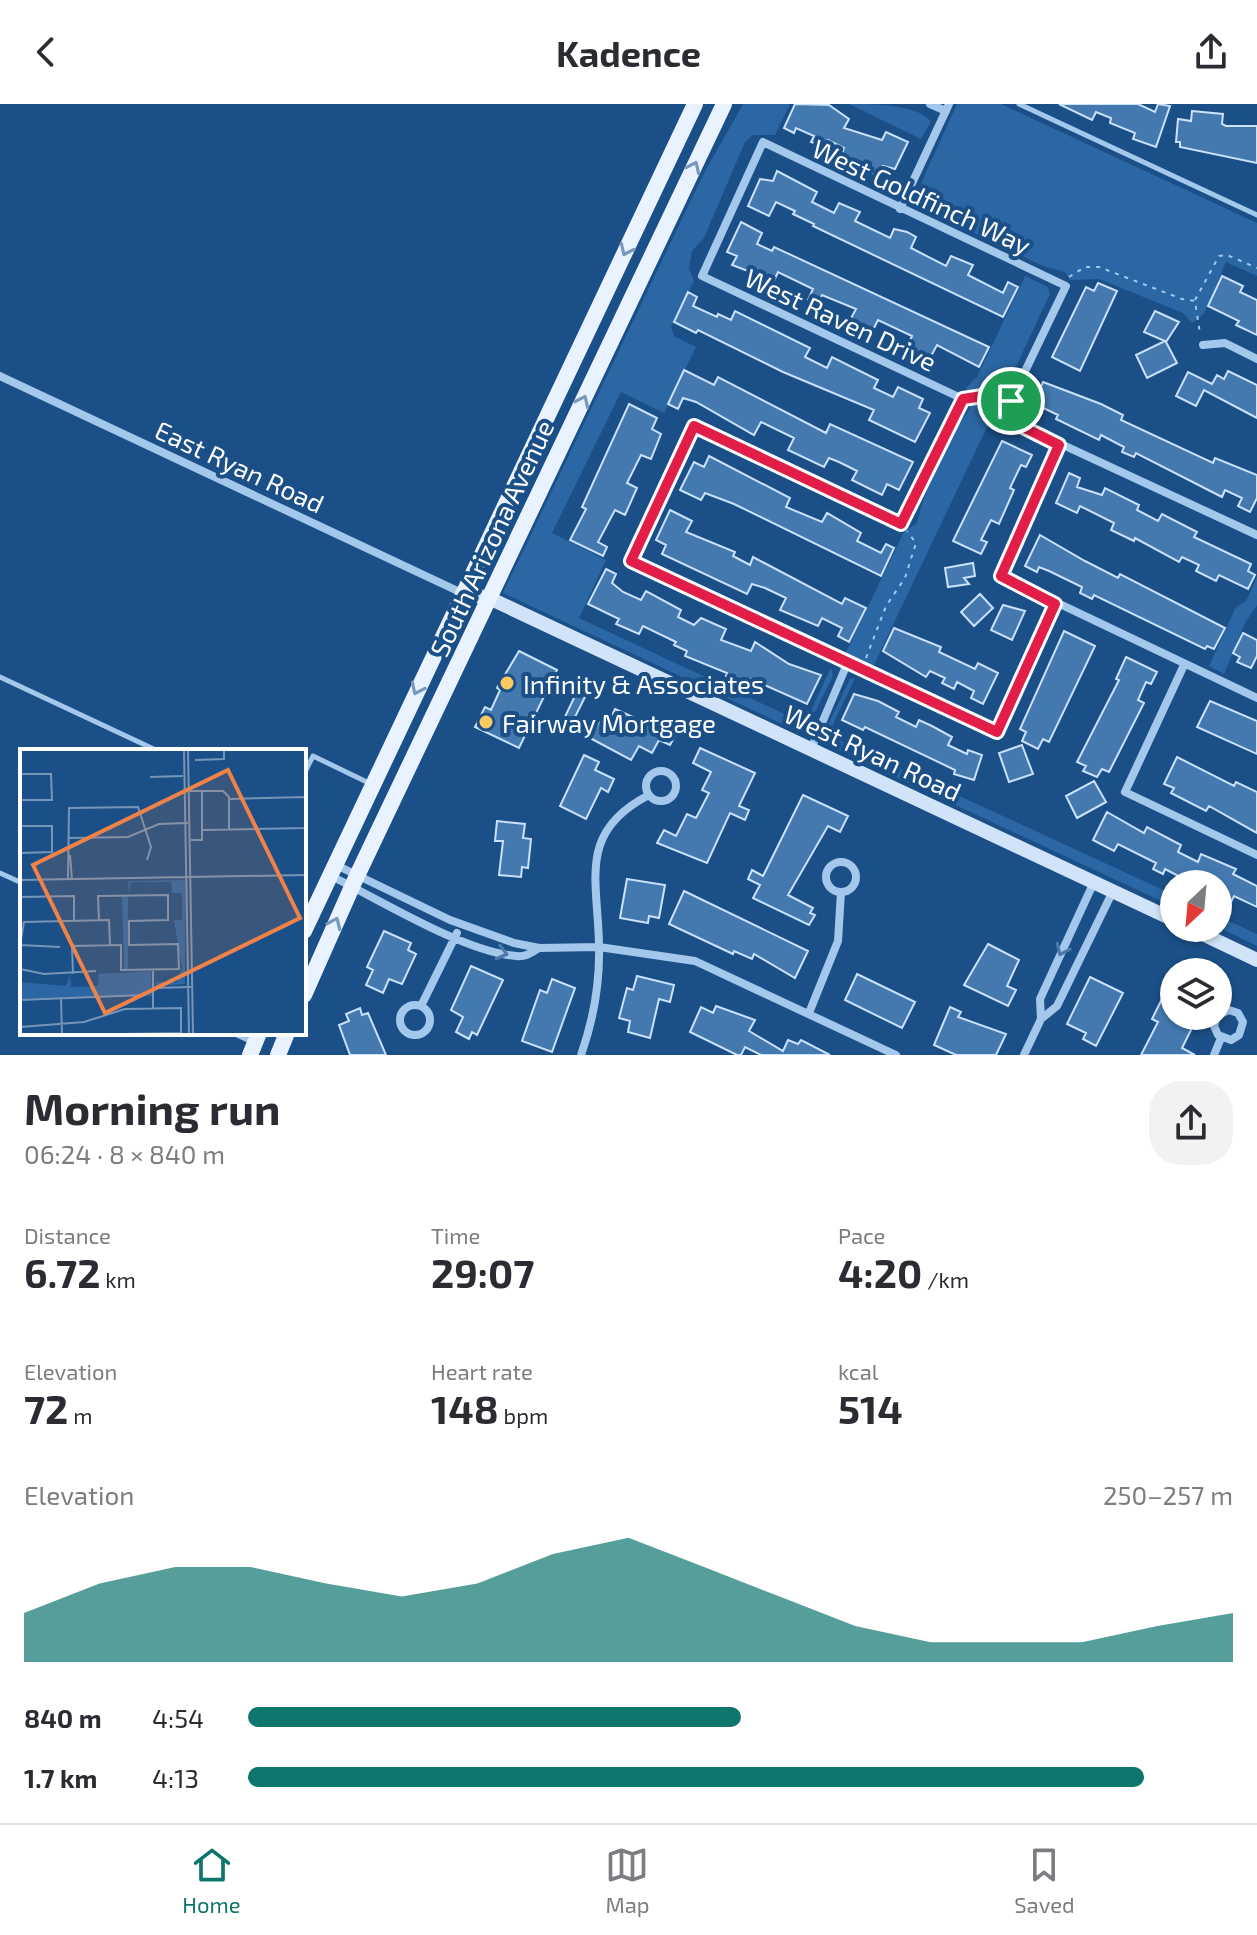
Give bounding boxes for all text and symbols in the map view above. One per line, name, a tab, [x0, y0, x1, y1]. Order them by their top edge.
icon: back	[24, 30, 68, 74]
icon: share	[1189, 30, 1233, 74]
text: Kadence	[556, 31, 701, 74]
street label: West Goldfinch Way	[808, 132, 1036, 260]
one-way arrow	[684, 160, 700, 175]
one-way arrow	[620, 242, 636, 257]
street label: West Raven Drive	[740, 261, 942, 377]
pin	[977, 367, 1045, 435]
icon: arrive	[989, 379, 1033, 423]
one-way arrow	[573, 395, 589, 410]
street label: East Ryan Road	[151, 413, 329, 519]
street label: South Arizona Avenue	[423, 415, 559, 661]
place label: Infinity & Associates	[523, 668, 764, 699]
marker: Infinity & Associates	[498, 674, 516, 692]
one-way arrow	[411, 681, 427, 695]
street label: West Ryan Road	[780, 697, 966, 807]
place label: Fairway Mortgage	[502, 707, 716, 738]
marker: Fairway Mortgage	[477, 713, 495, 731]
inset map	[20, 749, 306, 1035]
north arrow	[1160, 870, 1232, 942]
map controls	[1160, 870, 1232, 1030]
one-way arrow	[326, 917, 342, 932]
one-way arrow	[1056, 941, 1072, 956]
one-way arrow	[494, 943, 508, 960]
button: layers	[1160, 958, 1232, 1030]
text: Morning run	[24, 1081, 280, 1134]
button: share	[1149, 1081, 1233, 1165]
text: 06:24 · 8 × 840 m	[24, 1138, 225, 1169]
text: Distance	[24, 1222, 111, 1248]
text: Time	[431, 1222, 480, 1248]
text: Pace	[838, 1222, 885, 1248]
text: 6.72	[24, 1248, 100, 1296]
text: 29:07	[431, 1248, 534, 1296]
text: 4:20	[838, 1248, 922, 1296]
text: km	[100, 1266, 136, 1292]
text: /km	[922, 1266, 969, 1292]
text: Elevation	[24, 1358, 117, 1384]
text: Heart rate	[431, 1358, 533, 1384]
text: kcal	[838, 1358, 878, 1384]
text: 72	[24, 1384, 68, 1432]
text: 148	[431, 1384, 499, 1432]
text: 514	[838, 1384, 903, 1432]
text: m	[68, 1402, 93, 1428]
text: bpm	[499, 1402, 548, 1428]
text: Elevation	[24, 1479, 134, 1510]
text: 250–257 m	[1103, 1479, 1233, 1510]
text: 840 m	[24, 1702, 102, 1733]
text: 4:54	[152, 1702, 204, 1733]
text: 1.7 km	[24, 1762, 98, 1793]
text: 4:13	[152, 1762, 199, 1793]
tab: Home	[182, 1843, 241, 1917]
tab: Map	[605, 1843, 650, 1917]
tab: Saved	[1014, 1843, 1075, 1917]

